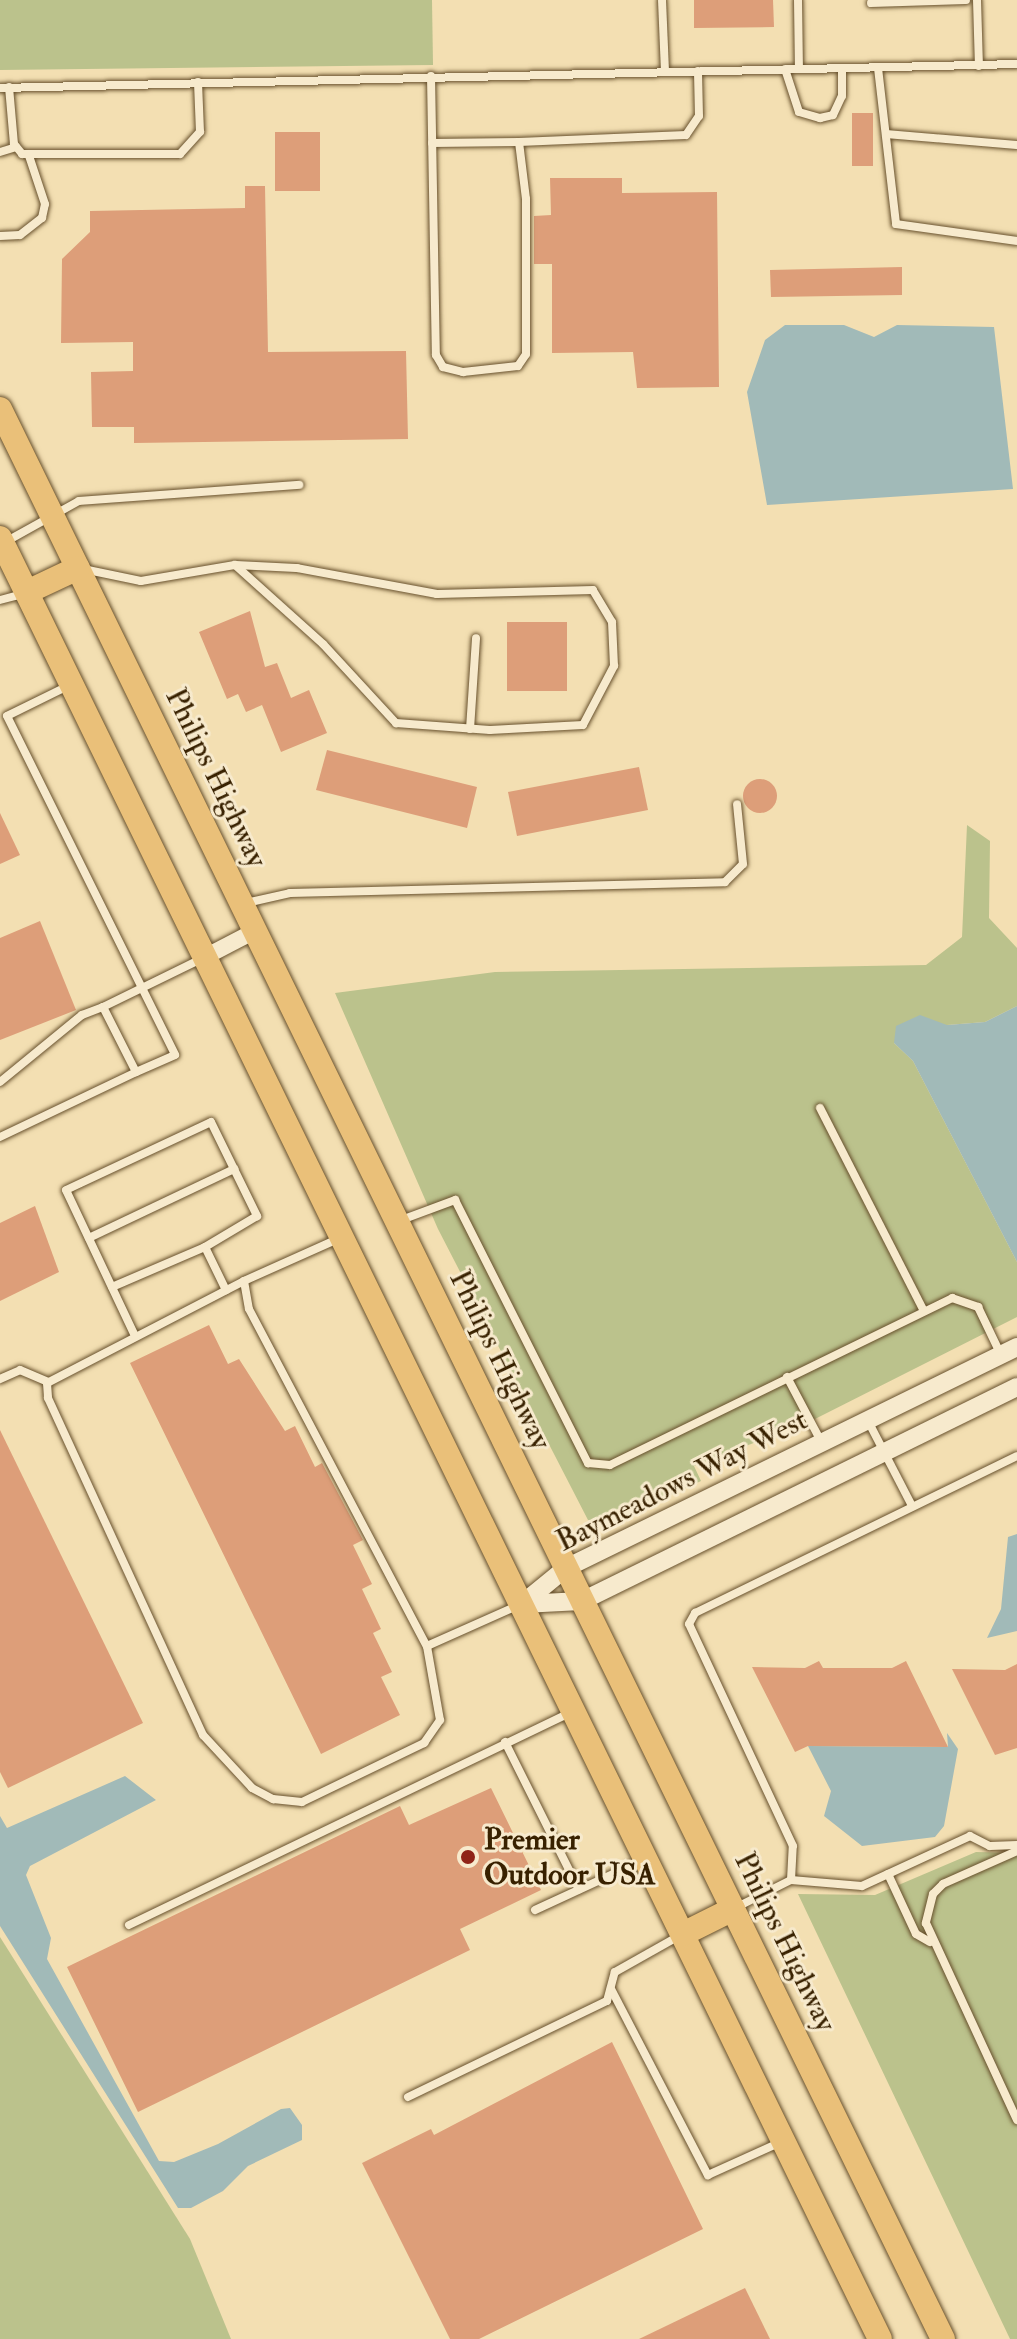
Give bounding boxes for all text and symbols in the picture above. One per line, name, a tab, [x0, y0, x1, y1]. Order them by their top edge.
street label: Philips Highway	[157, 683, 275, 873]
street label: Philips Highway	[441, 1265, 559, 1455]
street label: Baymeadows Way West	[550, 1402, 814, 1560]
place label: Premier Outdoor USA	[484, 1822, 656, 1892]
street label: Philips Highway	[726, 1847, 844, 2037]
marker: Premier Outdoor USA	[459, 1848, 477, 1866]

